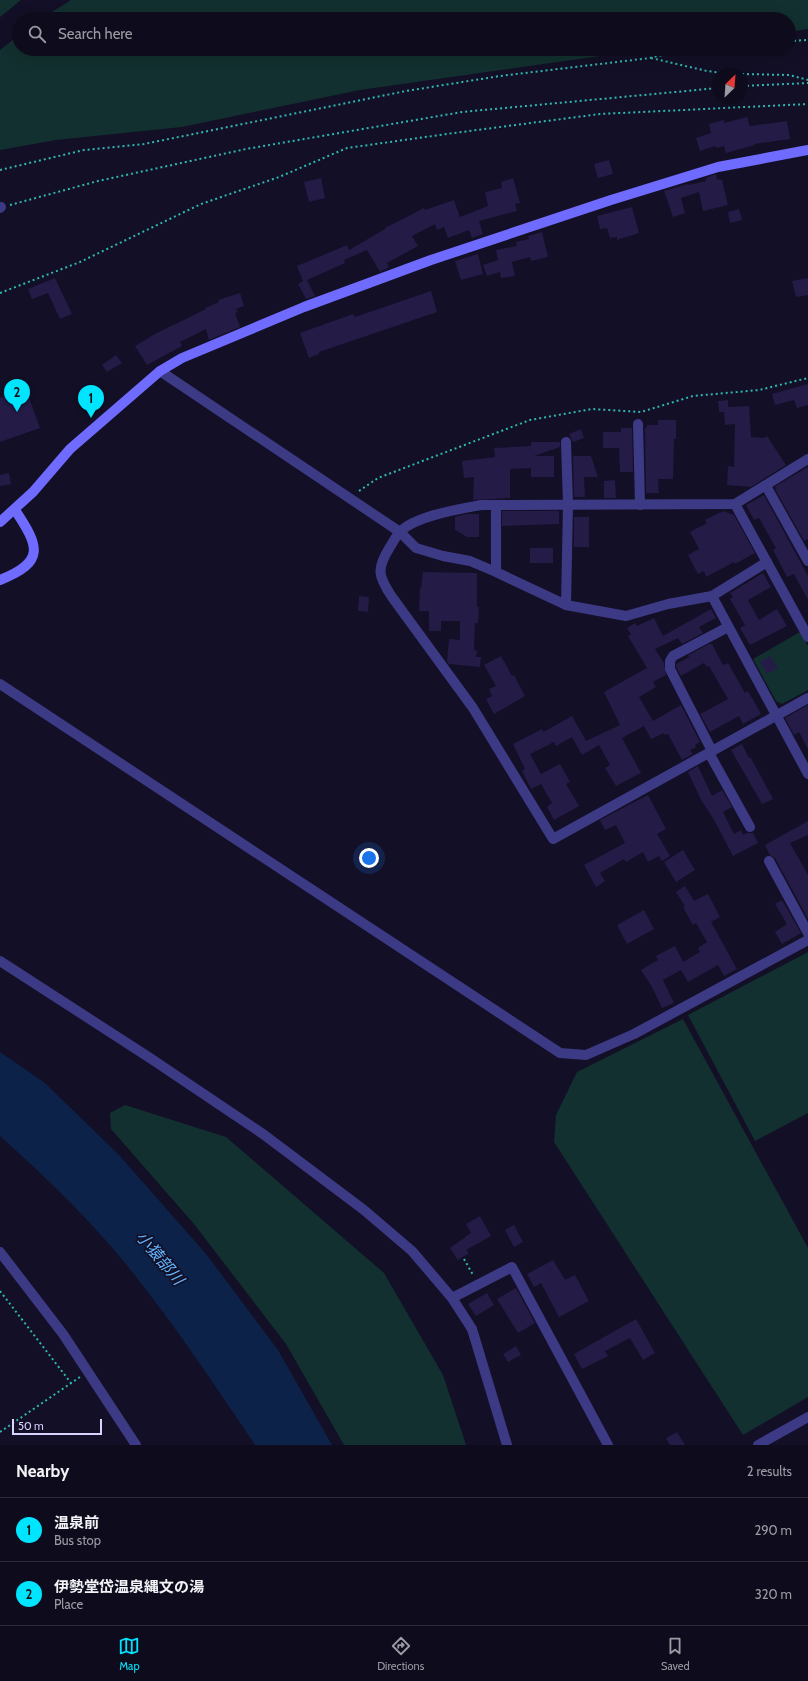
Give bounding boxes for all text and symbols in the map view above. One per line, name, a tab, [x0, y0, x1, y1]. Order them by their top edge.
search box	[12, 12, 796, 56]
icon: search	[26, 23, 48, 45]
text: Search here	[58, 25, 133, 43]
north arrow	[712, 68, 748, 104]
pin: 2	[4, 379, 30, 412]
pin: 1	[78, 385, 104, 418]
your location	[359, 848, 379, 868]
water label: 小猿部川	[132, 1227, 189, 1290]
scale bar	[12, 1417, 102, 1436]
text: 50 m	[18, 1419, 44, 1433]
text: Nearby	[16, 1461, 69, 1481]
text: 2 results	[747, 1463, 792, 1479]
text: 温泉前	[54, 1514, 99, 1532]
text: 1	[27, 1522, 31, 1538]
text: 290 m	[754, 1522, 792, 1538]
text: Bus stop	[54, 1532, 101, 1548]
text: 伊勢堂岱温泉縄文の湯	[54, 1578, 204, 1596]
text: 2	[26, 1586, 32, 1602]
text: 320 m	[755, 1586, 792, 1602]
text: Place	[54, 1596, 83, 1612]
tab: Map	[118, 1635, 140, 1673]
tab: Directions	[377, 1635, 424, 1673]
tab: Saved	[661, 1635, 690, 1673]

